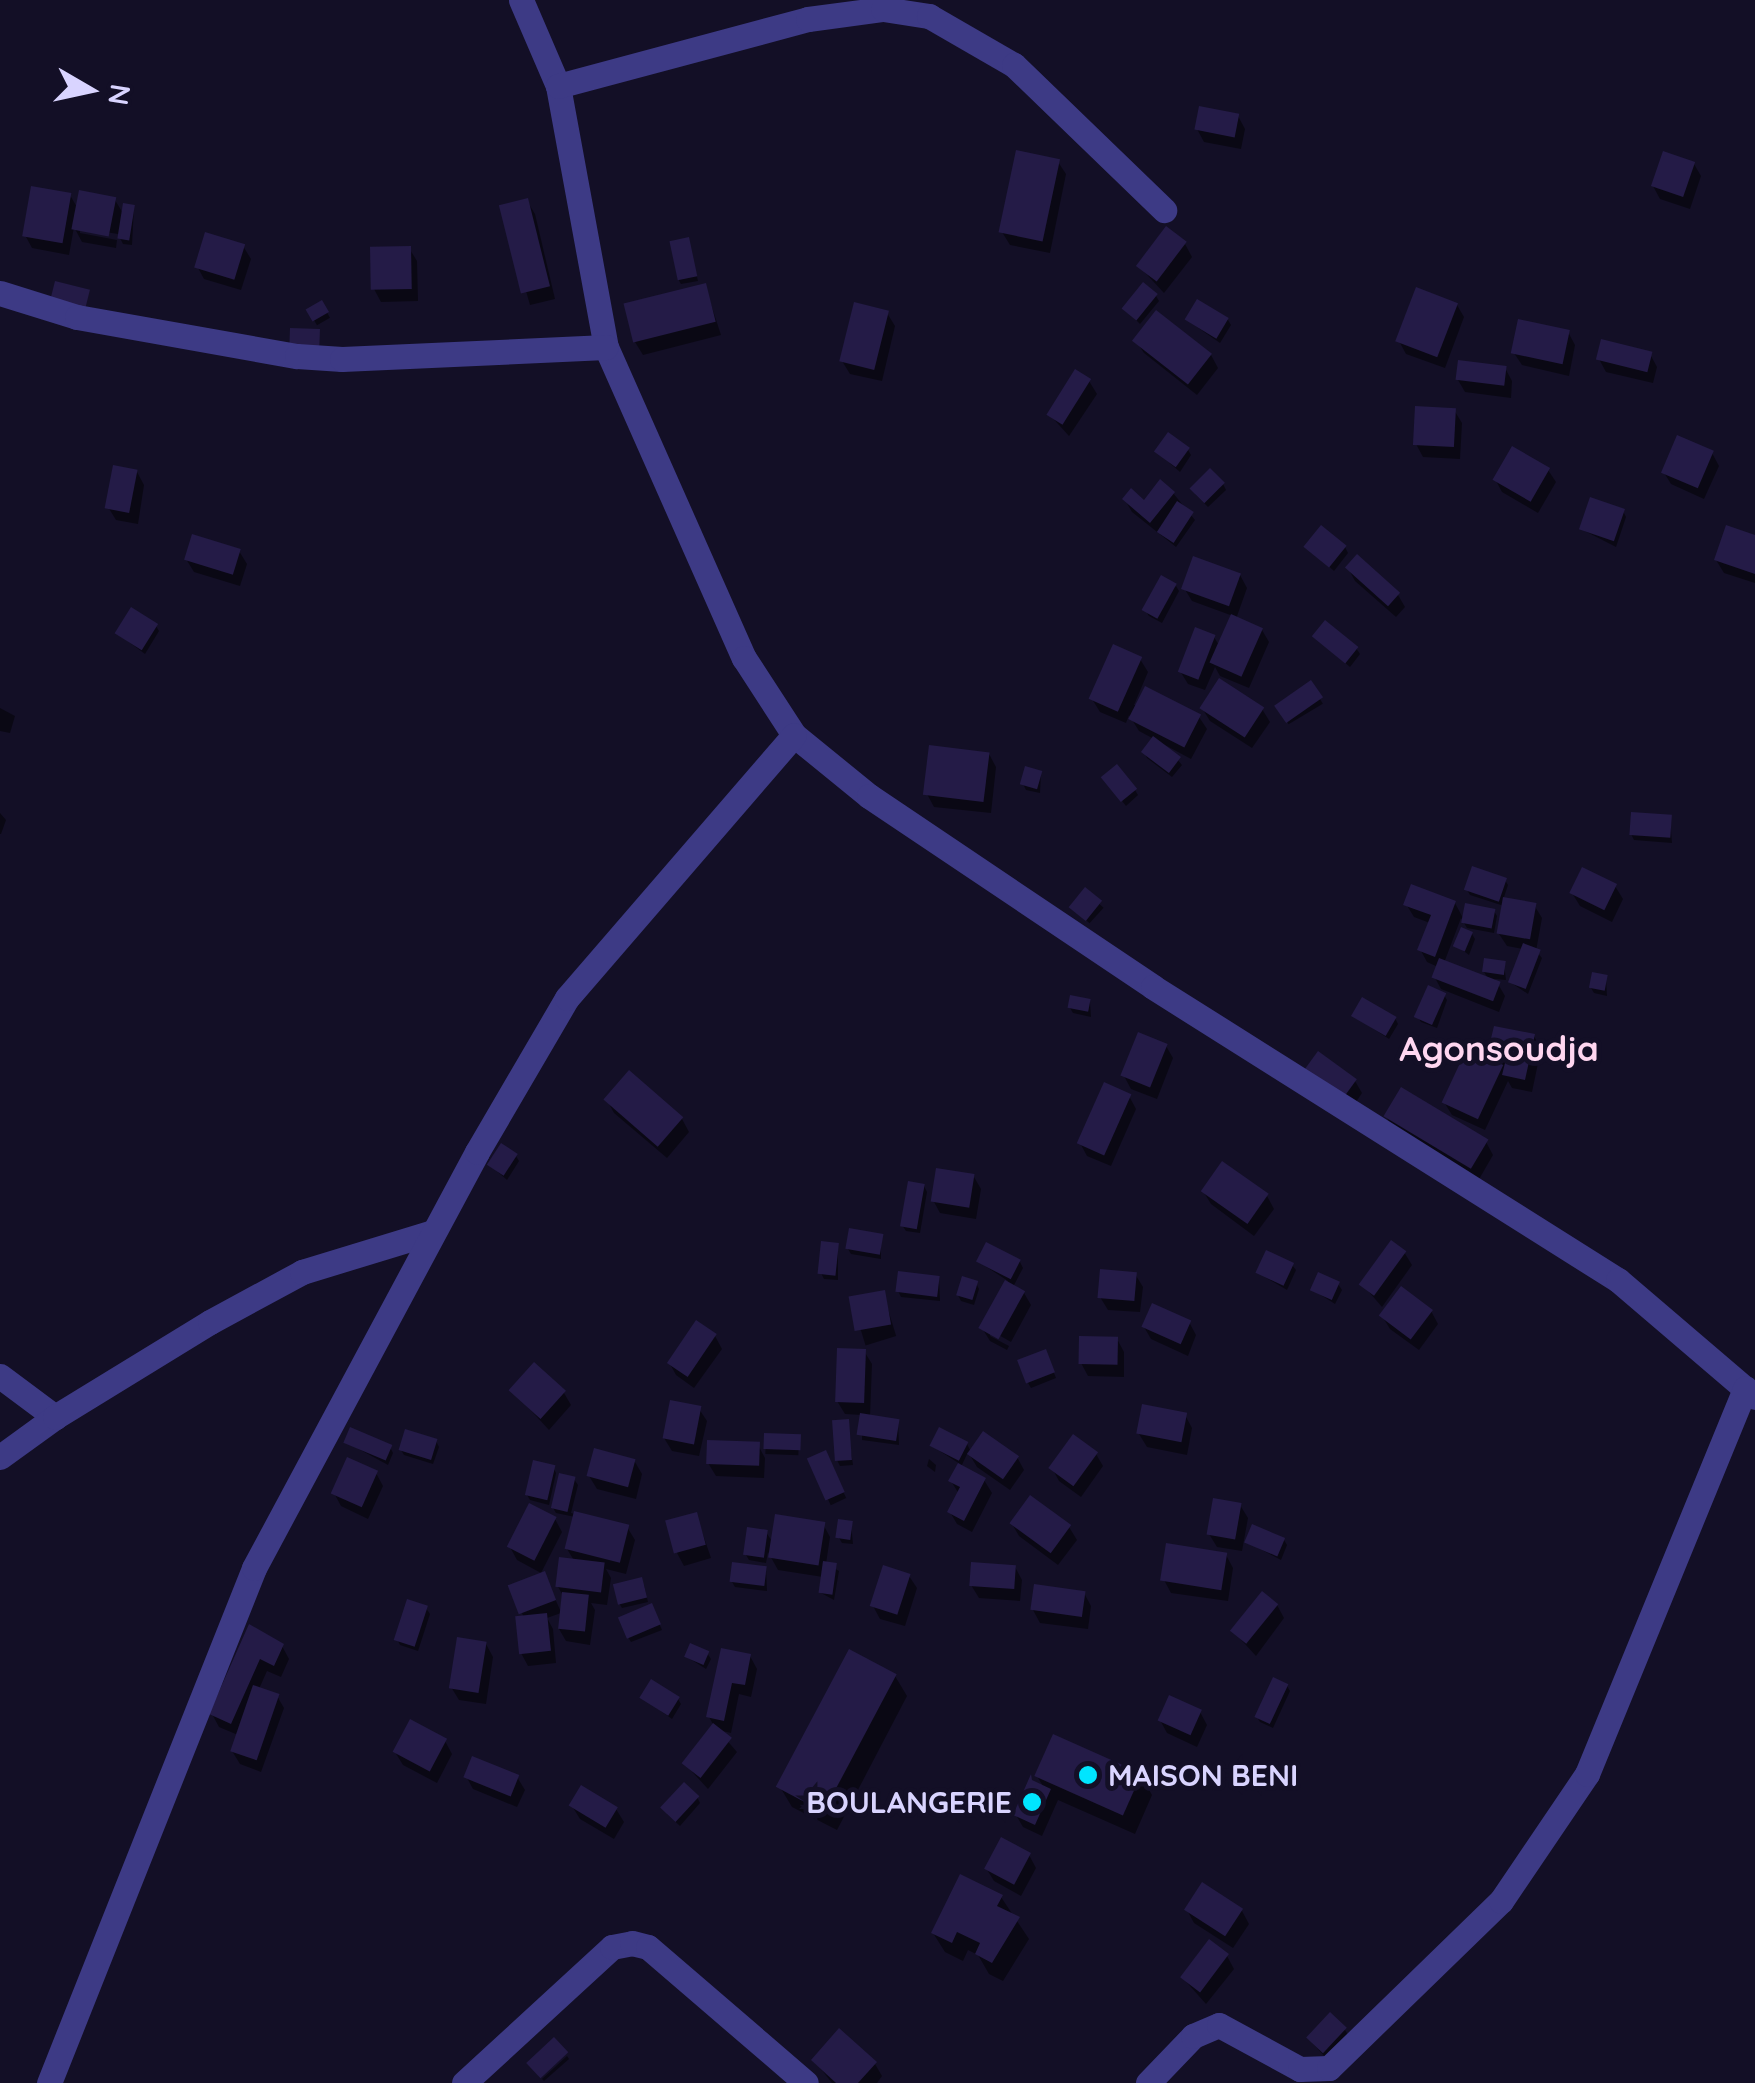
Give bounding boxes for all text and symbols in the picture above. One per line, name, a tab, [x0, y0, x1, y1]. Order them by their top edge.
north arrow	[40, 40, 140, 140]
text: N	[101, 82, 139, 108]
district label: Agonsoudja	[1399, 1027, 1599, 1069]
place label: MAISON BENI	[1108, 1757, 1298, 1793]
marker: MAISON BENI	[1077, 1764, 1099, 1786]
place label: BOULANGERIE	[806, 1784, 1012, 1820]
marker: BOULANGERIE	[1021, 1791, 1043, 1813]

